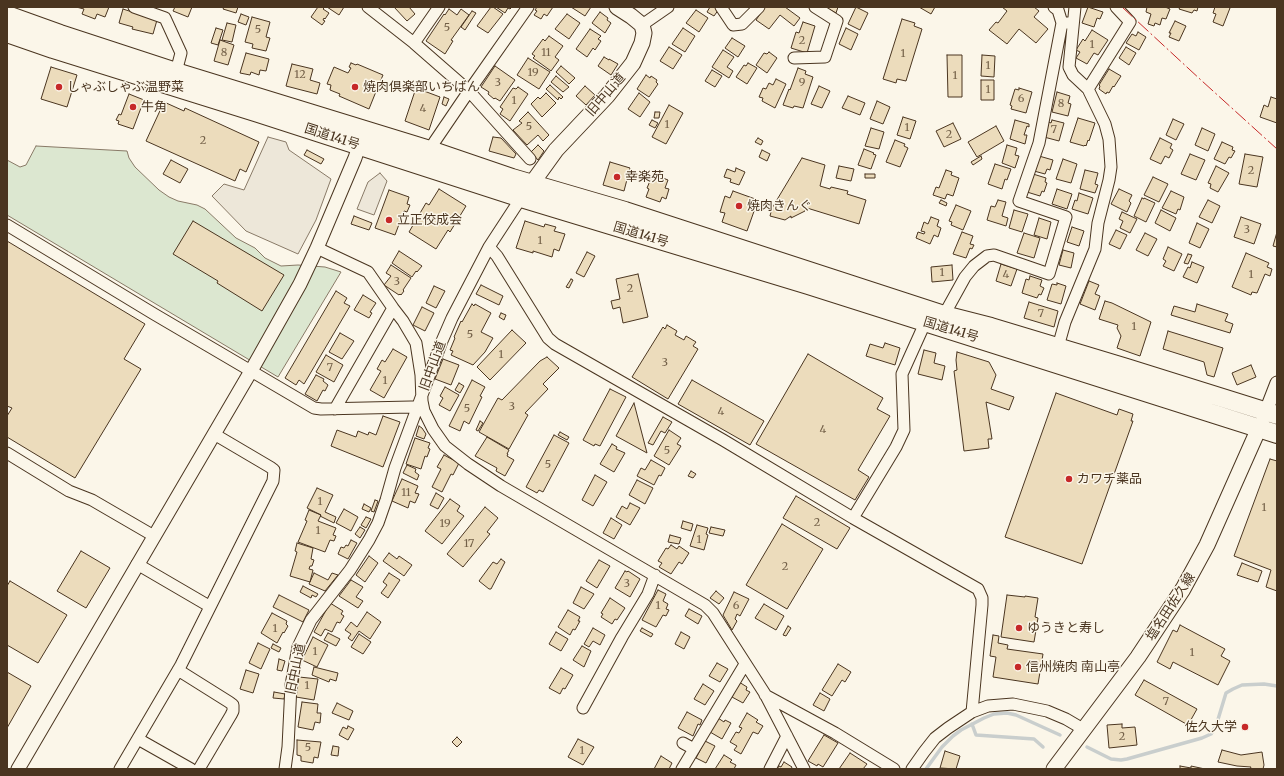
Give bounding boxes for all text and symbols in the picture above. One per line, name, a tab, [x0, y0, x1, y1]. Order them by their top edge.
house number: 5	[444, 21, 450, 35]
house number: 5	[255, 23, 261, 37]
house number: 2	[799, 34, 805, 48]
house number: 1	[1090, 38, 1094, 52]
house number: 8	[221, 46, 227, 60]
house number: 11	[541, 46, 551, 60]
house number: 1	[901, 47, 905, 61]
house number: 1	[986, 59, 990, 73]
house number: 19	[527, 66, 539, 80]
house number: 12	[294, 68, 306, 82]
house number: 1	[953, 69, 957, 83]
street label: 旧中山道	[583, 70, 629, 120]
house number: 3	[495, 76, 501, 90]
house number: 9	[799, 76, 805, 90]
place label: しゃぶしゃぶ温野菜	[67, 79, 184, 95]
place label: 焼肉倶楽部いちばん	[363, 79, 480, 95]
marker: しゃぶしゃぶ温野菜	[54, 82, 64, 92]
marker: 焼肉倶楽部いちばん	[350, 82, 360, 92]
house number: 1	[986, 83, 990, 97]
house number: 6	[1018, 92, 1024, 106]
house number: 1	[512, 94, 516, 108]
house number: 8	[1058, 97, 1064, 111]
place label: 牛角	[141, 99, 167, 115]
marker: 牛角	[128, 102, 138, 112]
house number: 4	[420, 102, 426, 116]
house number: 1	[665, 118, 669, 132]
house number: 5	[526, 120, 532, 134]
street label: 国道141号	[302, 121, 362, 153]
house number: 1	[905, 121, 909, 135]
house number: 7	[1051, 123, 1057, 137]
house number: 2	[946, 128, 952, 142]
house number: 2	[200, 134, 206, 148]
house number: 2	[1248, 164, 1254, 178]
place label: 幸楽苑	[625, 169, 664, 185]
marker: 幸楽苑	[612, 172, 622, 182]
place label: 焼肉きんぐ	[747, 198, 812, 214]
marker: 焼肉きんぐ	[734, 201, 744, 211]
place label: 立正佼成会	[397, 212, 462, 228]
marker: 立正佼成会	[384, 215, 394, 225]
street label: 国道141号	[611, 219, 671, 251]
house number: 3	[1244, 223, 1250, 237]
house number: 1	[538, 234, 542, 248]
house number: 1	[940, 266, 944, 280]
house number: 4	[1003, 268, 1009, 282]
house number: 1	[1249, 268, 1253, 282]
house number: 3	[394, 275, 400, 289]
house number: 2	[627, 282, 633, 296]
house number: 7	[1038, 307, 1044, 321]
street label: 国道141号	[921, 314, 981, 346]
house number: 1	[1132, 320, 1136, 334]
house number: 5	[467, 328, 473, 342]
street label: 旧中山道	[417, 339, 449, 393]
house number: 1	[499, 348, 503, 362]
house number: 3	[662, 356, 668, 370]
house number: 7	[327, 361, 333, 375]
house number: 1	[383, 374, 387, 388]
house number: 3	[509, 400, 515, 414]
house number: 5	[464, 402, 470, 416]
house number: 4	[718, 405, 724, 419]
house number: 4	[820, 423, 826, 437]
house number: 5	[664, 444, 670, 458]
house number: 5	[545, 458, 551, 472]
place label: カワチ薬品	[1077, 471, 1142, 487]
marker: カワチ薬品	[1064, 474, 1074, 484]
house number: 11	[401, 486, 411, 500]
house number: 1	[318, 495, 322, 509]
house number: 1	[1262, 501, 1266, 515]
house number: 2	[814, 516, 820, 530]
house number: 19	[439, 517, 451, 531]
house number: 1	[316, 524, 320, 538]
house number: 1	[697, 533, 701, 547]
house number: 17	[464, 537, 474, 551]
house number: 2	[782, 560, 788, 574]
street label: 塩名田佐久線	[1143, 570, 1199, 644]
house number: 3	[624, 577, 630, 591]
house number: 1	[656, 599, 660, 613]
house number: 6	[733, 599, 739, 613]
place label: ゆうきと寿し	[1027, 620, 1105, 636]
house number: 1	[273, 622, 277, 636]
marker: ゆうきと寿し	[1014, 623, 1024, 633]
street label: 旧中山道	[283, 642, 309, 696]
house number: 1	[313, 645, 317, 659]
house number: 1	[1190, 646, 1194, 660]
place label: 信州焼肉 南山亭	[1026, 659, 1120, 675]
marker: 信州焼肉 南山亭	[1013, 662, 1023, 672]
house number: 1	[305, 679, 309, 693]
house number: 7	[1163, 695, 1169, 709]
place label: 佐久大学	[1185, 719, 1237, 735]
marker: 佐久大学	[1240, 722, 1250, 732]
house number: 2	[1119, 730, 1125, 744]
house number: 5	[305, 741, 311, 755]
house number: 1	[580, 744, 584, 758]

